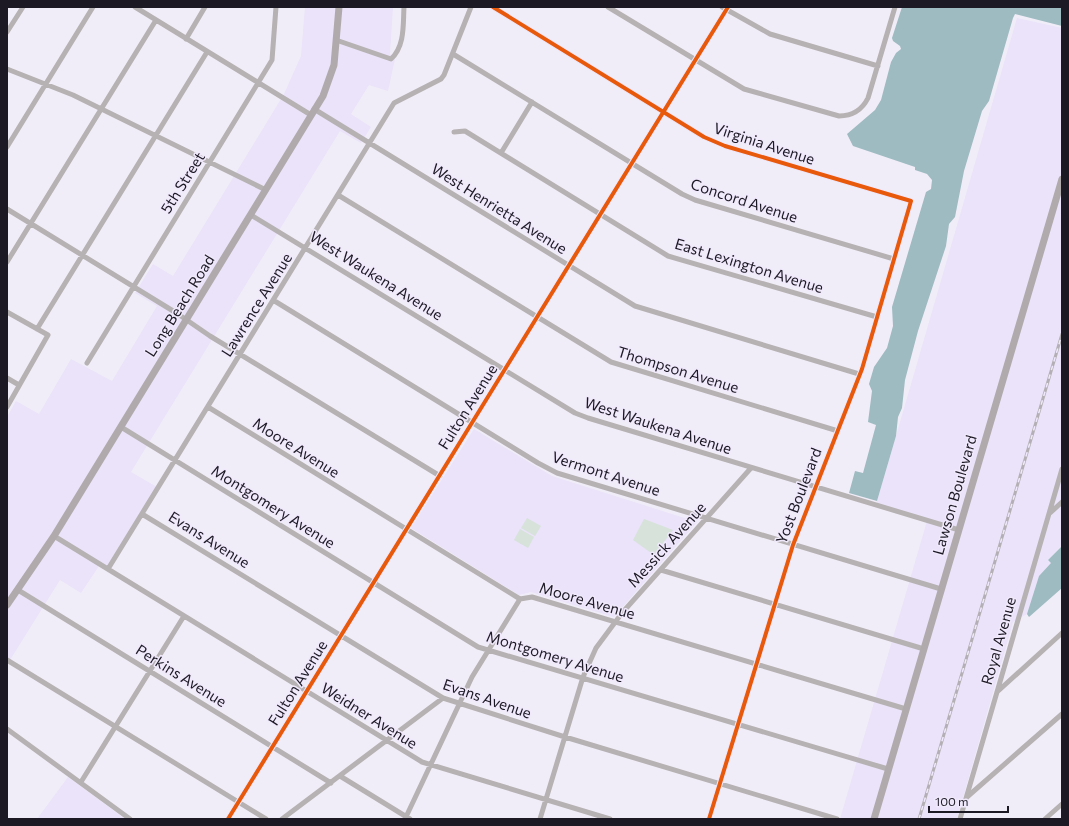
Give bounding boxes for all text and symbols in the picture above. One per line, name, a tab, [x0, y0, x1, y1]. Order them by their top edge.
street label: Virginia Avenue	[711, 118, 817, 168]
street label: 5th Street	[156, 149, 208, 216]
street label: West Henrietta Avenue	[428, 159, 571, 257]
street label: Concord Avenue	[689, 174, 800, 226]
street label: West Waukena Avenue	[307, 227, 447, 324]
street label: East Lexington Avenue	[673, 234, 826, 296]
street label: Lawrence Avenue	[217, 249, 295, 360]
street label: Long Beach Road	[141, 251, 218, 360]
street label: Thompson Avenue	[615, 342, 741, 396]
street label: Fulton Avenue	[434, 360, 501, 452]
street label: West Waukena Avenue	[582, 393, 734, 457]
street label: Moore Avenue	[250, 413, 343, 481]
street label: Lawson Boulevard	[928, 433, 980, 557]
street label: Yost Boulevard	[772, 445, 825, 546]
street label: Vermont Avenue	[550, 447, 663, 499]
street label: Montgomery Avenue	[208, 461, 339, 552]
street label: Messick Avenue	[623, 498, 709, 591]
street label: Evans Avenue	[166, 507, 254, 571]
street label: Moore Avenue	[537, 578, 637, 622]
street label: Royal Avenue	[977, 595, 1019, 687]
street label: Montgomery Avenue	[484, 627, 626, 686]
street label: Fulton Avenue	[264, 636, 331, 728]
street label: Perkins Avenue	[133, 640, 230, 710]
street label: Evans Avenue	[441, 675, 534, 722]
street label: Weidner Avenue	[318, 678, 421, 752]
scale bar	[929, 788, 1008, 814]
text: 100 m	[935, 794, 969, 808]

